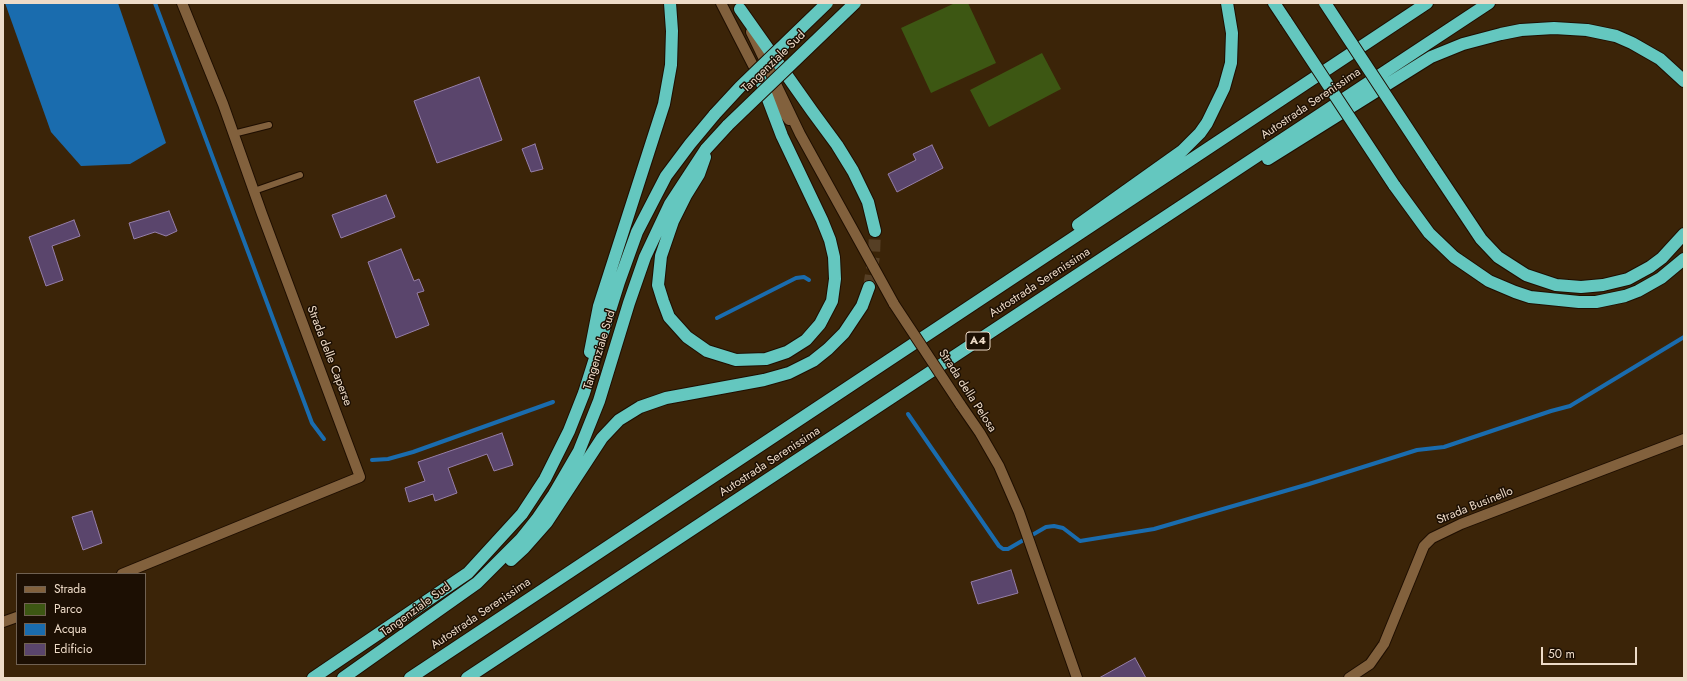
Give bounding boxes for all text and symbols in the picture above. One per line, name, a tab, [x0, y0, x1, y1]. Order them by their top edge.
street label: Tangenziale Sud	[739, 28, 809, 96]
street label: Autostrada Serenissima	[1258, 65, 1364, 143]
street label: Autostrada Serenissima	[987, 245, 1093, 321]
street label: Strada delle Caperse	[303, 304, 355, 408]
street label: Tangenziale Sud	[581, 308, 619, 392]
road number: A4	[966, 332, 990, 350]
street label: Strada della Pelosa	[935, 347, 999, 435]
street label: Autostrada Serenissima	[717, 424, 823, 500]
street label: Strada Businello	[1435, 484, 1515, 528]
legend	[16, 573, 146, 665]
street label: Autostrada Serenissima	[428, 575, 534, 653]
text: Strada	[54, 580, 86, 598]
street label: Tangenziale Sud	[378, 580, 454, 640]
text: Parco	[54, 600, 82, 618]
text: Acqua	[54, 620, 87, 638]
scale bar	[1543, 639, 1639, 665]
text: Edificio	[54, 640, 93, 658]
text: 50 m	[1548, 645, 1575, 663]

